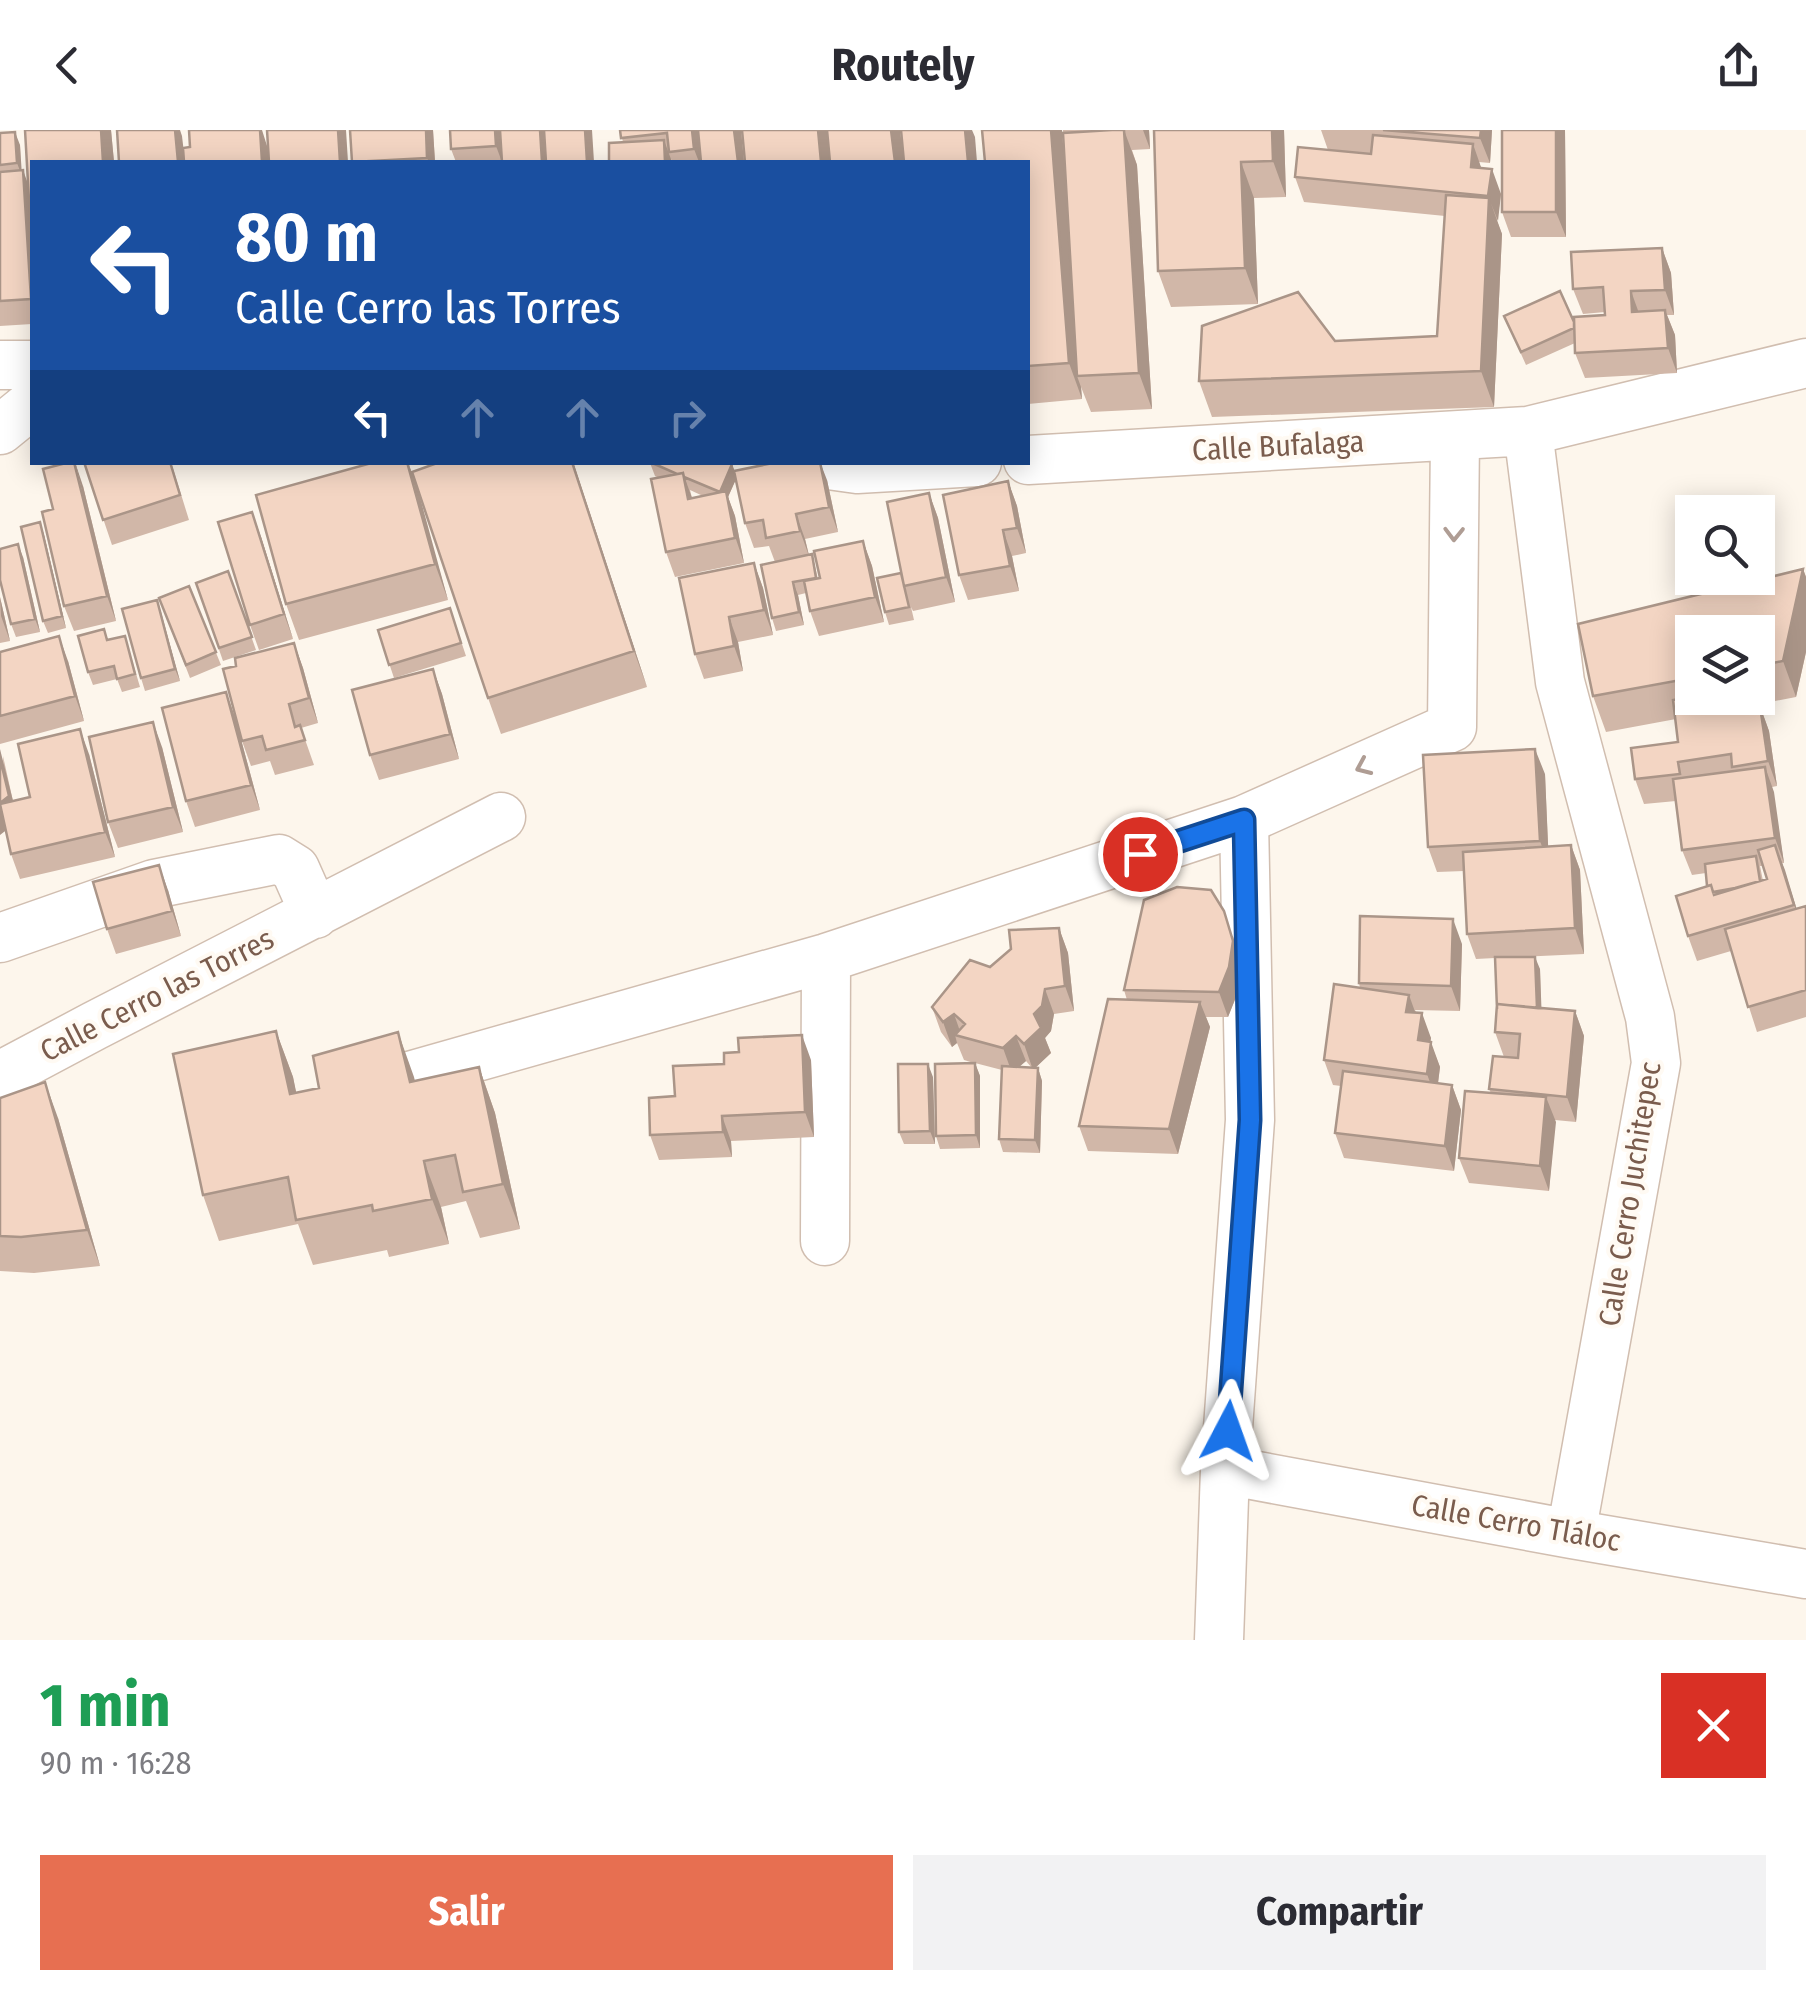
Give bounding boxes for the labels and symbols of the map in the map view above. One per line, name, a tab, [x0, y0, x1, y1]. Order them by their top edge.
street label: Calle Bufalaga	[1191, 424, 1365, 468]
one-way arrow	[1443, 528, 1465, 543]
one-way arrow	[1355, 755, 1373, 775]
pin	[1098, 812, 1183, 897]
street label: Calle Cerro las Torres	[34, 921, 280, 1069]
street label: Calle Cerro Juchitepec	[1591, 1059, 1669, 1329]
position arrow	[1176, 1379, 1280, 1483]
street label: Calle Cerro Tláloc	[1409, 1487, 1623, 1559]

